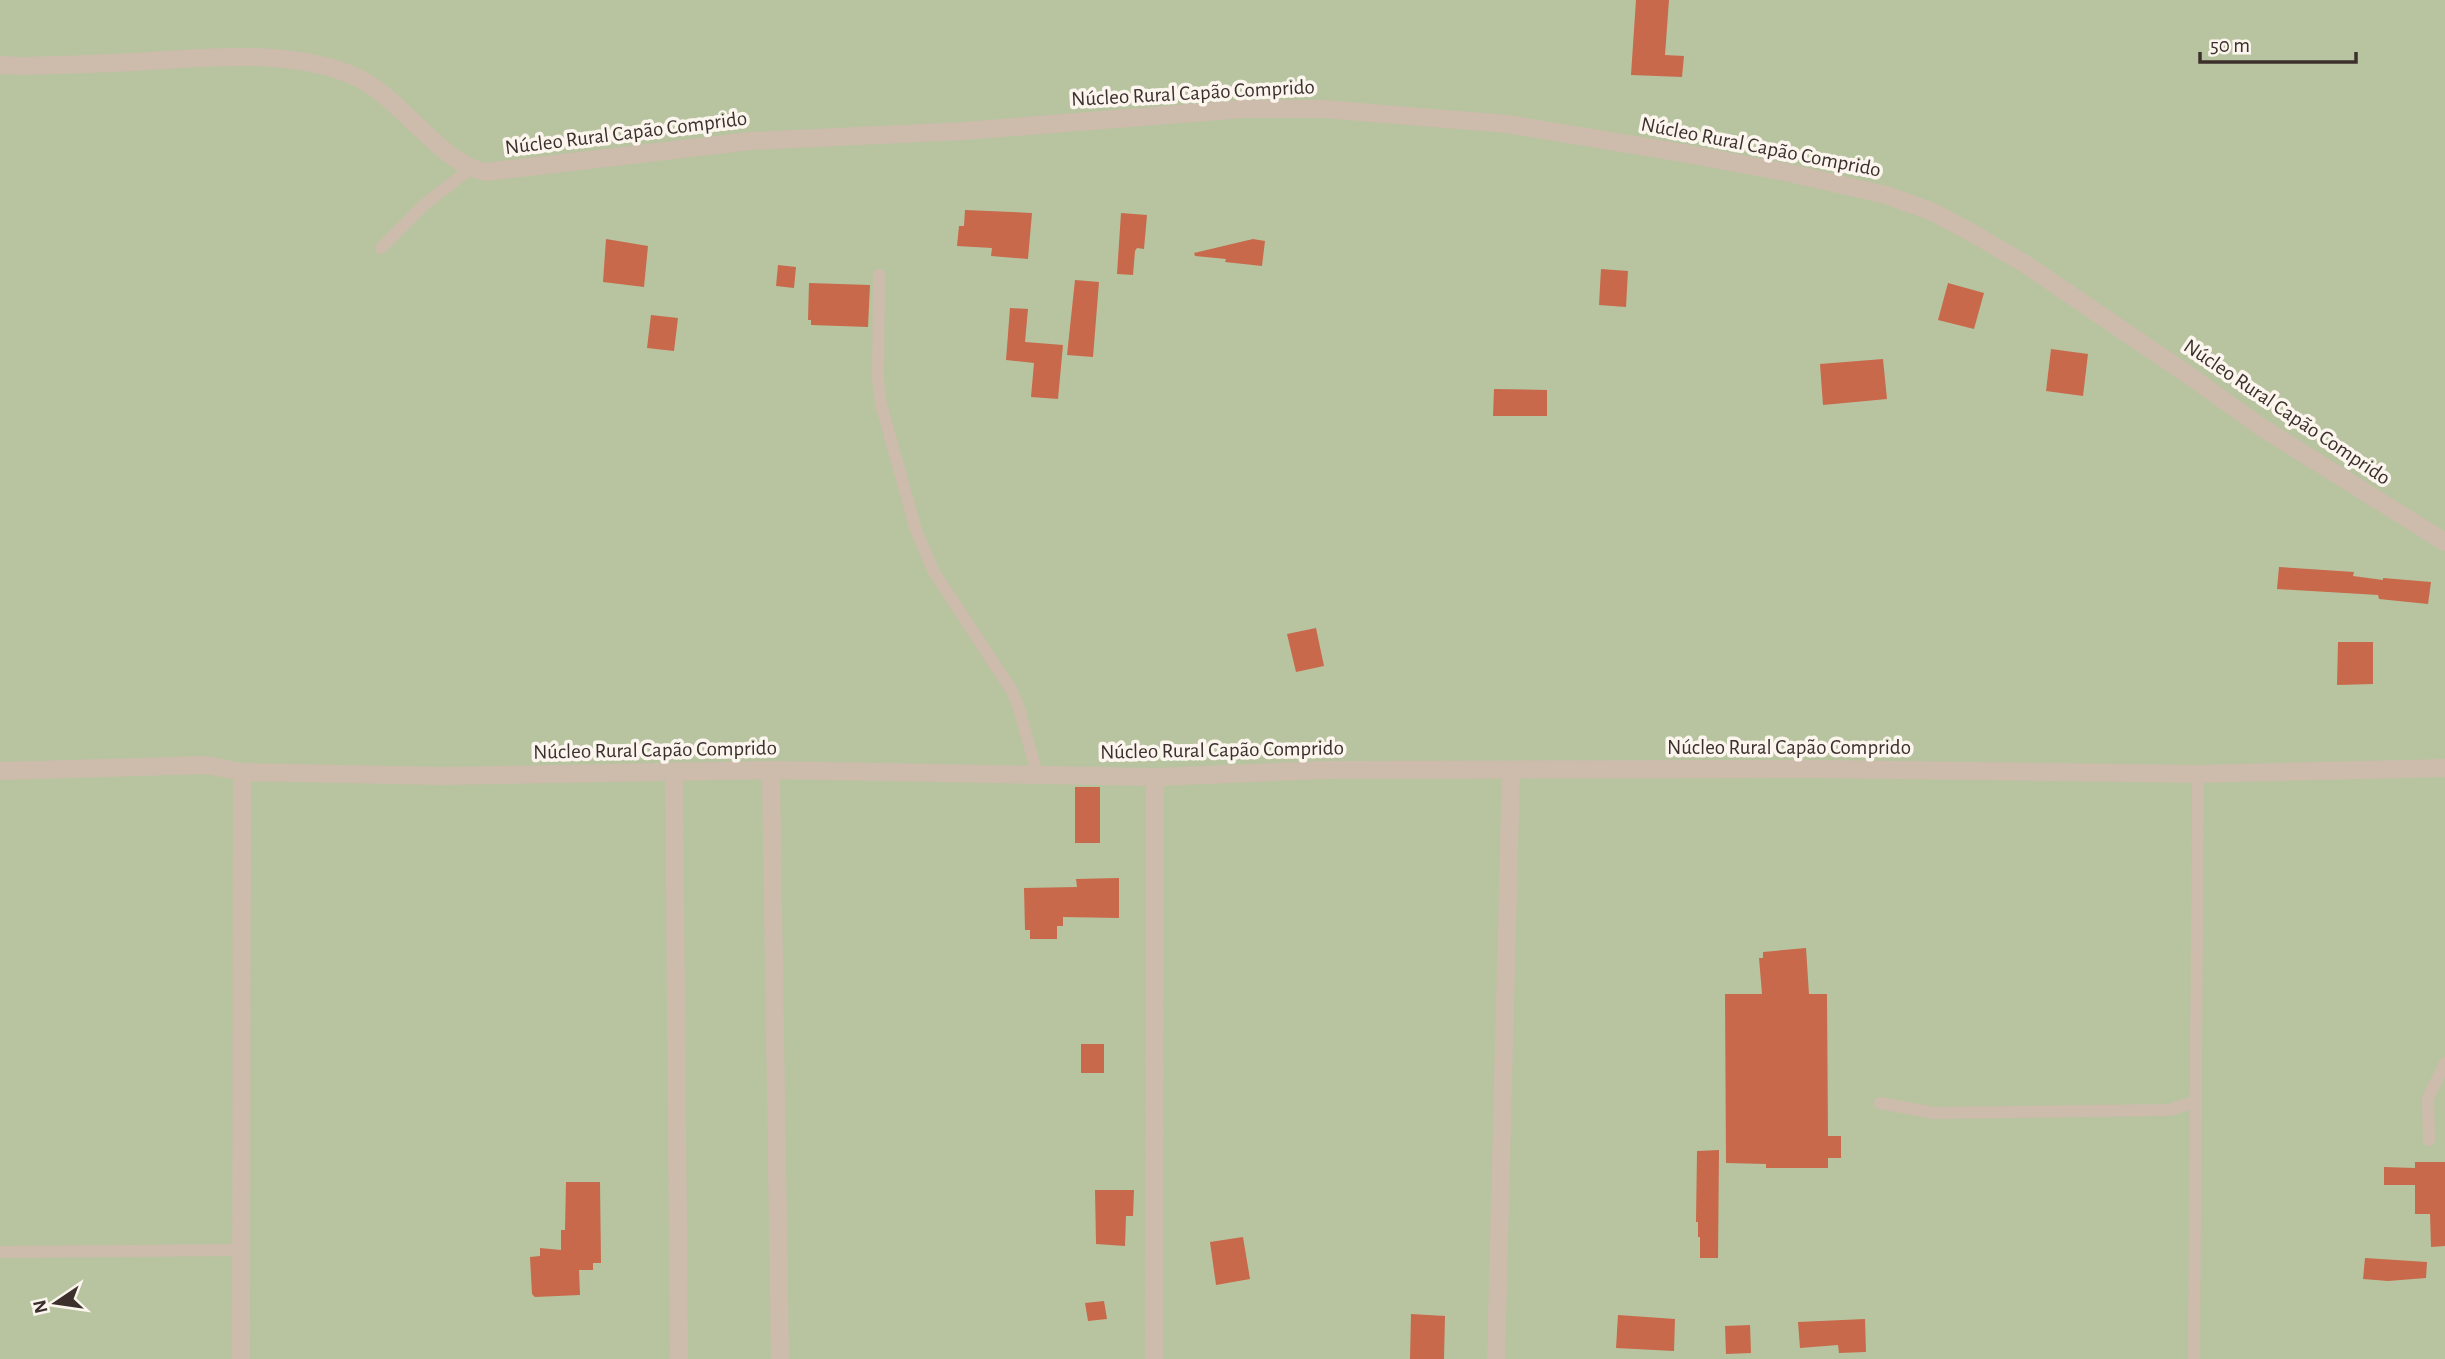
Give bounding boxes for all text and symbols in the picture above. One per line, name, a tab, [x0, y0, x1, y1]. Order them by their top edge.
scale bar	[2200, 21, 2356, 65]
text: 50 m	[2210, 35, 2250, 56]
street label: Núcleo Rural Capão Comprido	[1071, 76, 1315, 110]
street label: Núcleo Rural Capão Comprido	[504, 108, 748, 158]
street label: Núcleo Rural Capão Comprido	[1639, 113, 1883, 181]
street label: Núcleo Rural Capão Comprido	[2180, 335, 2394, 489]
street label: Núcleo Rural Capão Comprido	[533, 737, 777, 763]
street label: Núcleo Rural Capão Comprido	[1100, 737, 1344, 763]
street label: Núcleo Rural Capão Comprido	[1667, 737, 1911, 758]
north arrow	[21, 1268, 91, 1338]
text: N	[30, 1298, 52, 1315]

